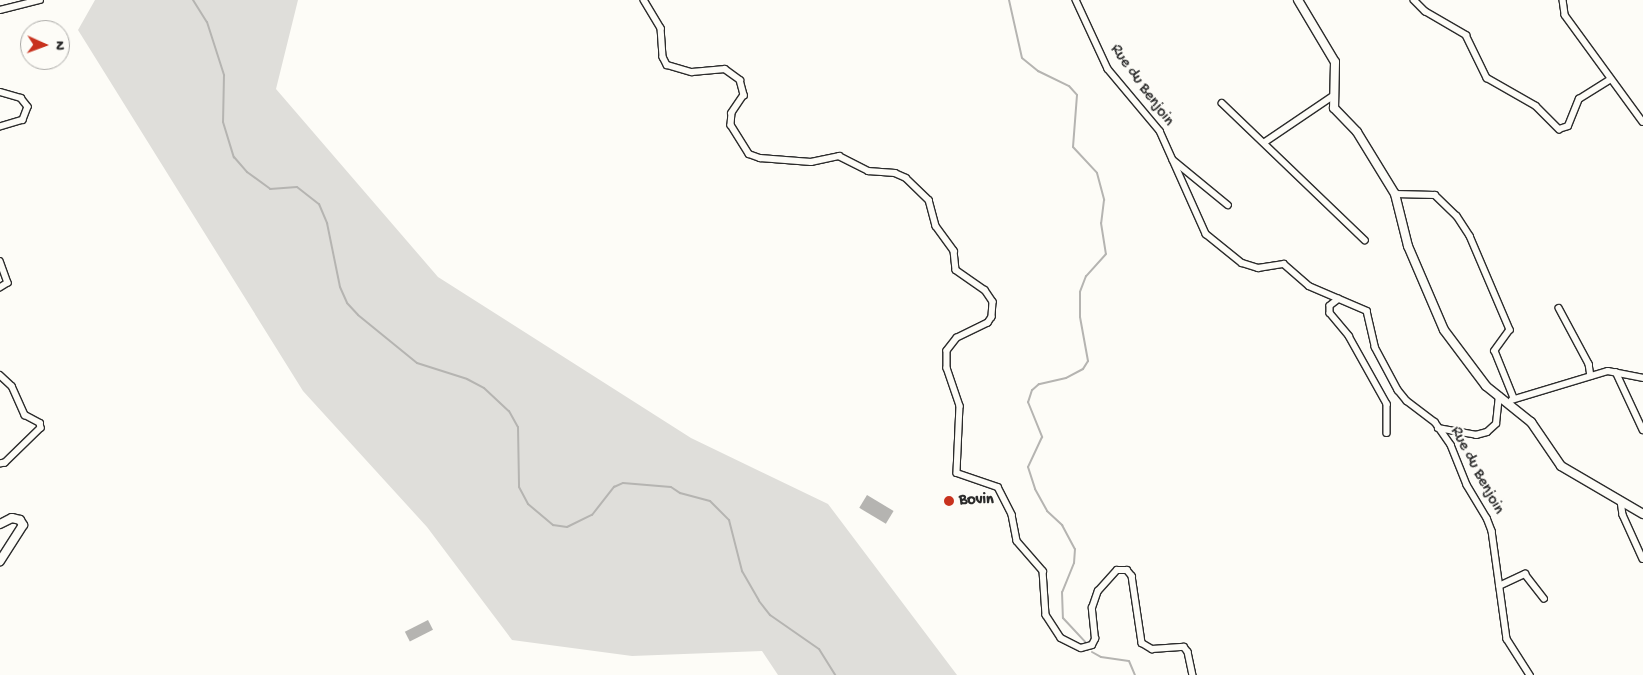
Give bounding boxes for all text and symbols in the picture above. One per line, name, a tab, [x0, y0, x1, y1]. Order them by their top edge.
north arrow	[20, 20, 70, 70]
text: N	[51, 41, 68, 50]
street label: Rue du Benjoin	[1105, 41, 1177, 131]
street label: Rue du Benjoin	[1445, 424, 1507, 518]
place label: Bovin	[959, 491, 994, 511]
marker: Bovin	[943, 495, 955, 507]

